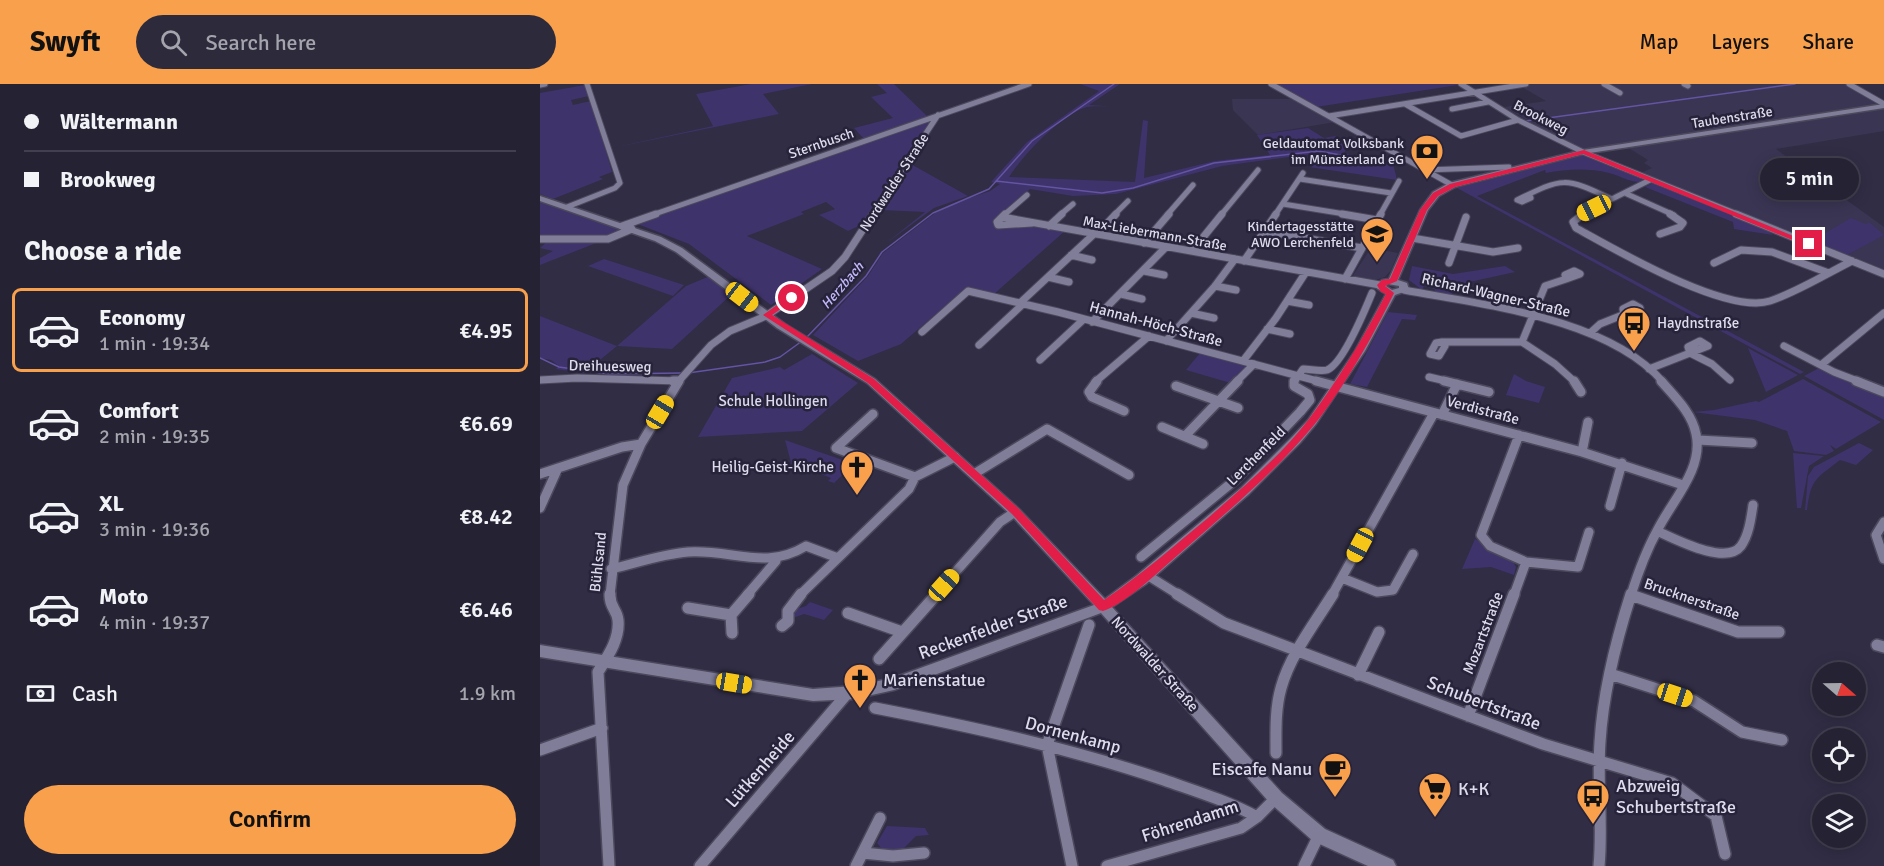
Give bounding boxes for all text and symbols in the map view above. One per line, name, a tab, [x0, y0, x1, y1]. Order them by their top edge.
search box	[136, 15, 556, 69]
text: Swyft	[30, 25, 100, 59]
icon: search	[157, 26, 190, 59]
text: Search here	[205, 29, 316, 56]
text: Map	[1640, 29, 1678, 55]
text: Layers	[1711, 29, 1769, 55]
text: Share	[1802, 29, 1854, 55]
street label: Brookweg	[1511, 96, 1571, 138]
street label: Taubenstraße	[1690, 103, 1774, 132]
text: Wältermann	[60, 108, 178, 135]
street label: Sternbusch	[786, 124, 856, 163]
street label: Nordwalder Straße	[856, 130, 932, 235]
bank icon: Geldautomat Volksbank im Münsterland eG	[1409, 133, 1445, 180]
place label: Geldautomat Volksbank im Münsterland eG	[1263, 135, 1404, 168]
callout: 5 min	[1760, 157, 1858, 199]
text: Brookweg	[60, 166, 155, 193]
text: 5 min	[1786, 166, 1833, 191]
car	[1574, 192, 1614, 224]
street label: Max-Liebermann-Straße	[1082, 212, 1228, 255]
school or university icon: Kindertagesstätte AWO Lerchenfeld	[1359, 216, 1395, 263]
place label: Kindertagesstätte AWO Lerchenfeld	[1247, 218, 1354, 251]
route end	[1795, 230, 1822, 257]
text: Choose a ride	[24, 235, 182, 268]
water label: Herzbach	[817, 258, 868, 312]
street label: Richard-Wagner-Straße	[1420, 269, 1572, 321]
car	[722, 279, 762, 315]
route start	[778, 284, 805, 311]
street label: Hannah-Höch-Straße	[1087, 298, 1225, 350]
icon: car	[27, 303, 81, 357]
text: Economy	[99, 304, 185, 331]
bus stop icon: Haydnstraße	[1616, 305, 1652, 352]
place label: Haydnstraße	[1657, 314, 1739, 332]
text: €4.95	[459, 317, 513, 344]
text: 1 min · 19:34	[99, 331, 210, 356]
street label: Dreihuesweg	[568, 356, 652, 376]
car	[643, 392, 677, 432]
park label: Schule Hollingen	[718, 392, 828, 410]
street label: Verdistraße	[1445, 392, 1521, 428]
icon: car	[27, 396, 81, 450]
text: Comfort	[99, 397, 179, 424]
text: €6.69	[459, 410, 513, 437]
street label: Lerchenfeld	[1223, 423, 1289, 489]
text: 2 min · 19:35	[99, 424, 210, 449]
church icon: Heilig-Geist-Kirche	[839, 449, 875, 496]
place label: Heilig-Geist-Kirche	[711, 458, 834, 476]
icon: car	[27, 489, 81, 543]
text: XL	[99, 490, 124, 517]
text: €8.42	[459, 503, 513, 530]
text: 3 min · 19:36	[99, 517, 210, 542]
car	[1344, 525, 1376, 565]
street label: Bühlsand	[586, 531, 610, 593]
car	[925, 566, 963, 604]
street label: Brucknerstraße	[1642, 574, 1742, 624]
icon: car	[27, 582, 81, 636]
text: Moto	[99, 583, 148, 610]
street label: Mozartstraße	[1459, 589, 1507, 677]
street label: Reckenfelder Straße	[915, 590, 1071, 664]
text: €6.46	[459, 596, 513, 623]
text: 4 min · 19:37	[99, 610, 210, 635]
street label: Nordwalder Straße	[1108, 613, 1202, 715]
church icon: Marienstatue	[842, 662, 878, 709]
north arrow	[1812, 662, 1866, 716]
map controls	[1812, 662, 1866, 848]
place label: Marienstatue	[883, 669, 986, 691]
car	[715, 671, 753, 695]
street label: Schubertstraße	[1424, 671, 1544, 735]
icon: cash	[24, 677, 57, 710]
text: Cash	[72, 680, 118, 707]
text: 1.9 km	[459, 681, 516, 706]
car	[1655, 681, 1695, 709]
street label: Dornenkamp	[1023, 712, 1123, 758]
street label: Lütkenheide	[721, 726, 799, 812]
button: locate	[1812, 728, 1866, 782]
cafe icon: Eiscafe Nanu	[1317, 751, 1353, 798]
place label: Eiscafe Nanu	[1212, 758, 1312, 780]
supermarket icon: K+K	[1417, 771, 1453, 818]
place label: Abzweig Schubertstraße	[1616, 775, 1736, 818]
place label: K+K	[1458, 778, 1489, 800]
bus stop icon: Abzweig Schubertstraße	[1575, 778, 1611, 825]
button: Confirm	[24, 785, 516, 854]
button: layers	[1812, 794, 1866, 848]
street label: Föhrendamm	[1139, 795, 1241, 847]

